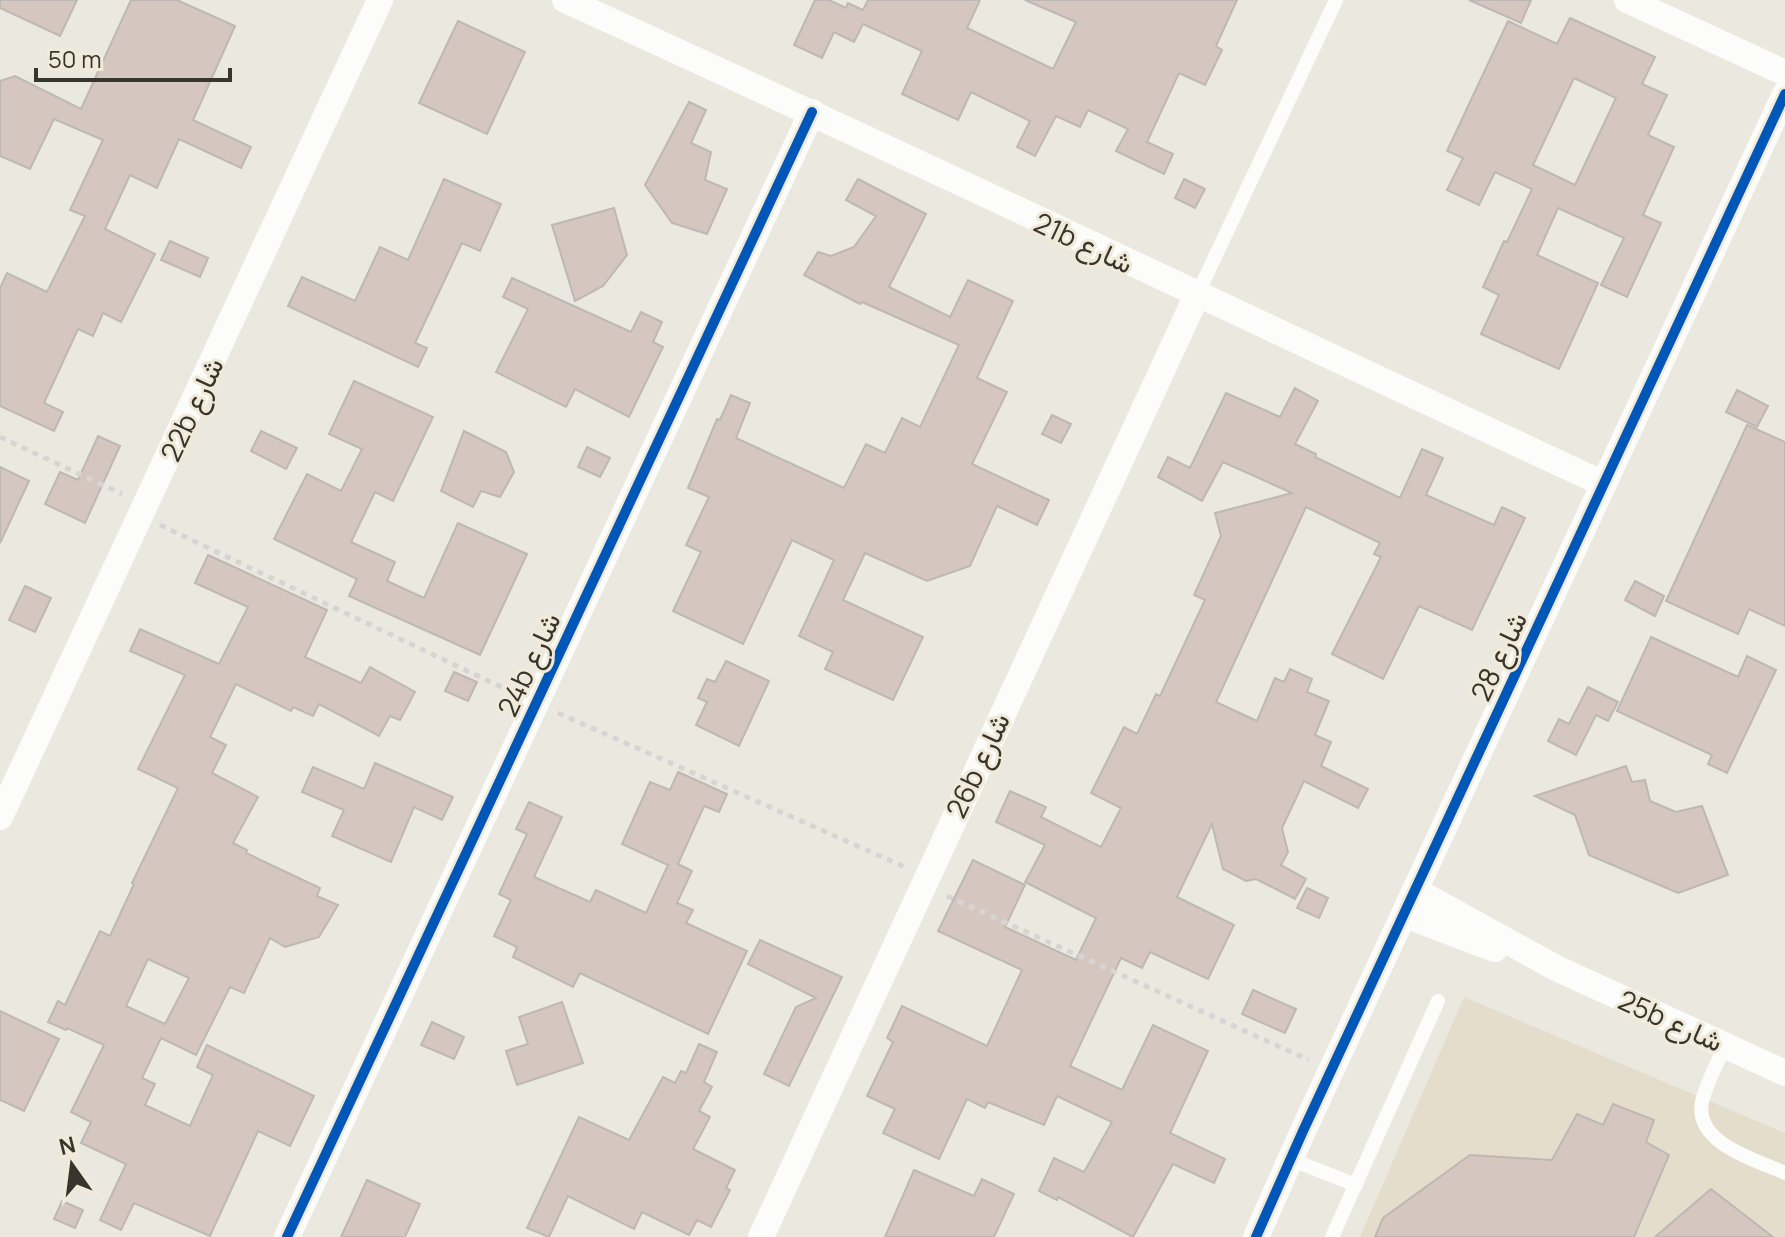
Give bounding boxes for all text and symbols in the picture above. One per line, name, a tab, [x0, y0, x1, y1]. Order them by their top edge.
scale bar	[36, 32, 230, 82]
text: 50 m	[48, 42, 102, 75]
street label: 21b شارع	[1028, 203, 1140, 282]
street label: 22b شارع	[150, 351, 232, 467]
street label: شارع 28	[1461, 605, 1536, 707]
street label: 24b شارع	[487, 606, 569, 722]
street label: 26b شارع	[936, 706, 1019, 824]
street label: 25b شارع	[1612, 980, 1729, 1061]
north arrow	[32, 1125, 112, 1205]
text: N	[56, 1129, 78, 1162]

